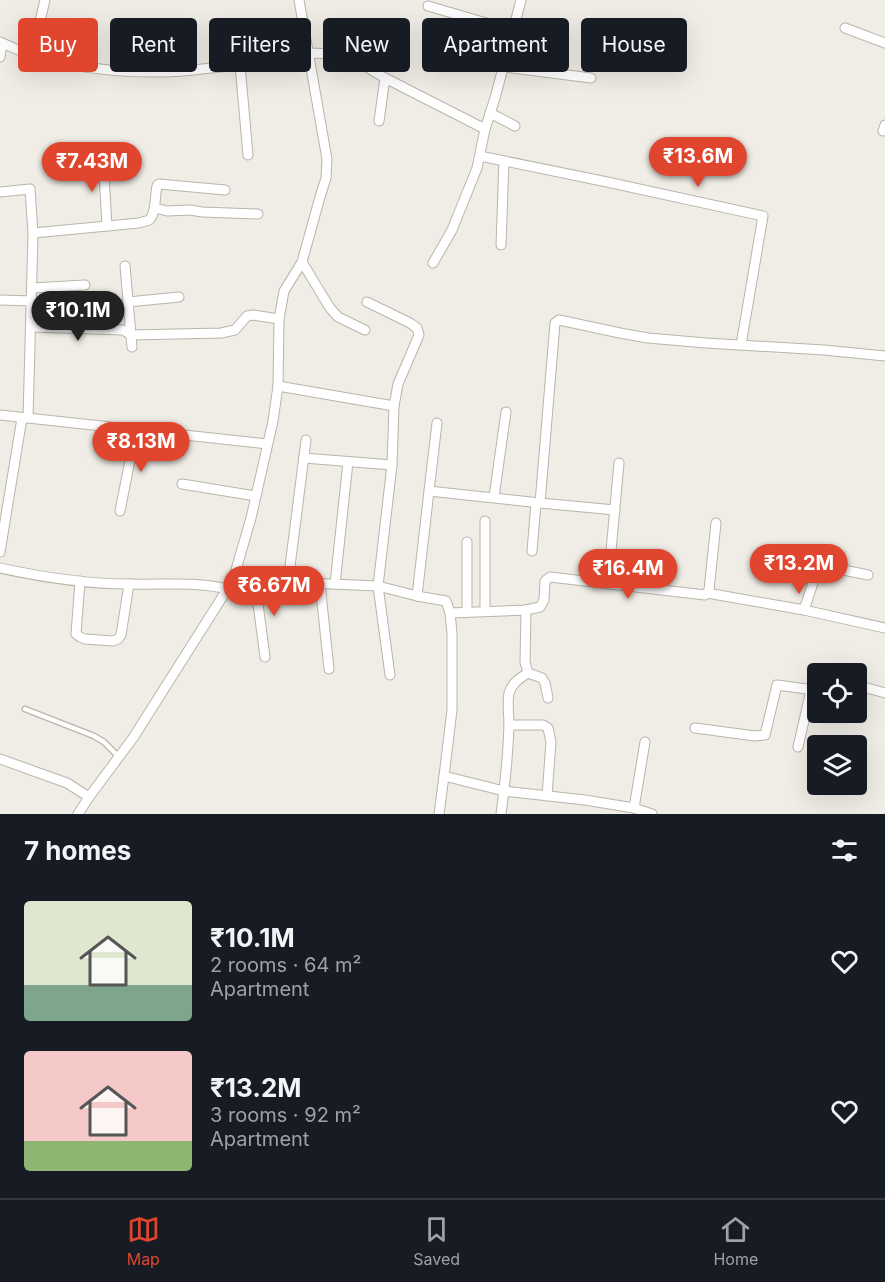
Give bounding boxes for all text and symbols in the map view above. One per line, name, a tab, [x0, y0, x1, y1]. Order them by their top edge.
chip: Buy	[18, 18, 98, 72]
chip: Rent	[110, 18, 197, 72]
chip: Filters	[209, 18, 311, 72]
chip: New	[323, 18, 410, 72]
chip: Apartment	[422, 18, 569, 72]
chip: House	[581, 18, 687, 72]
pin: ₹13.6M	[649, 137, 747, 188]
pin: ₹7.43M	[43, 142, 141, 193]
text: ₹13.6M	[663, 144, 733, 168]
text: ₹7.43M	[56, 149, 128, 173]
pin: ₹10.1M	[29, 291, 127, 342]
text: ₹10.1M	[45, 298, 111, 322]
pin: ₹8.13M	[92, 422, 190, 473]
text: ₹8.13M	[106, 429, 176, 453]
pin: ₹13.2M	[750, 544, 848, 595]
pin: ₹16.4M	[579, 549, 677, 600]
text: ₹13.2M	[764, 551, 834, 575]
text: ₹16.4M	[592, 556, 664, 580]
pin: ₹6.67M	[225, 566, 323, 617]
text: ₹6.67M	[237, 573, 311, 597]
map controls	[807, 663, 867, 795]
button: locate	[807, 663, 867, 723]
button: layers	[807, 735, 867, 795]
icon: filters	[828, 834, 861, 867]
text: 7 homes	[24, 835, 131, 866]
text: ₹10.1M	[210, 922, 295, 953]
icon: home	[72, 925, 144, 997]
icon: heart	[828, 945, 861, 978]
text: 2 rooms · 64 m²	[210, 953, 361, 977]
text: Apartment	[210, 977, 309, 1001]
text: ₹13.2M	[210, 1072, 302, 1103]
icon: home	[72, 1075, 144, 1147]
icon: heart	[828, 1095, 861, 1128]
text: 3 rooms · 92 m²	[210, 1103, 361, 1127]
text: Apartment	[210, 1127, 309, 1151]
tab: Map	[127, 1213, 160, 1269]
tab: Saved	[413, 1213, 460, 1269]
tab: Home	[713, 1213, 758, 1269]

